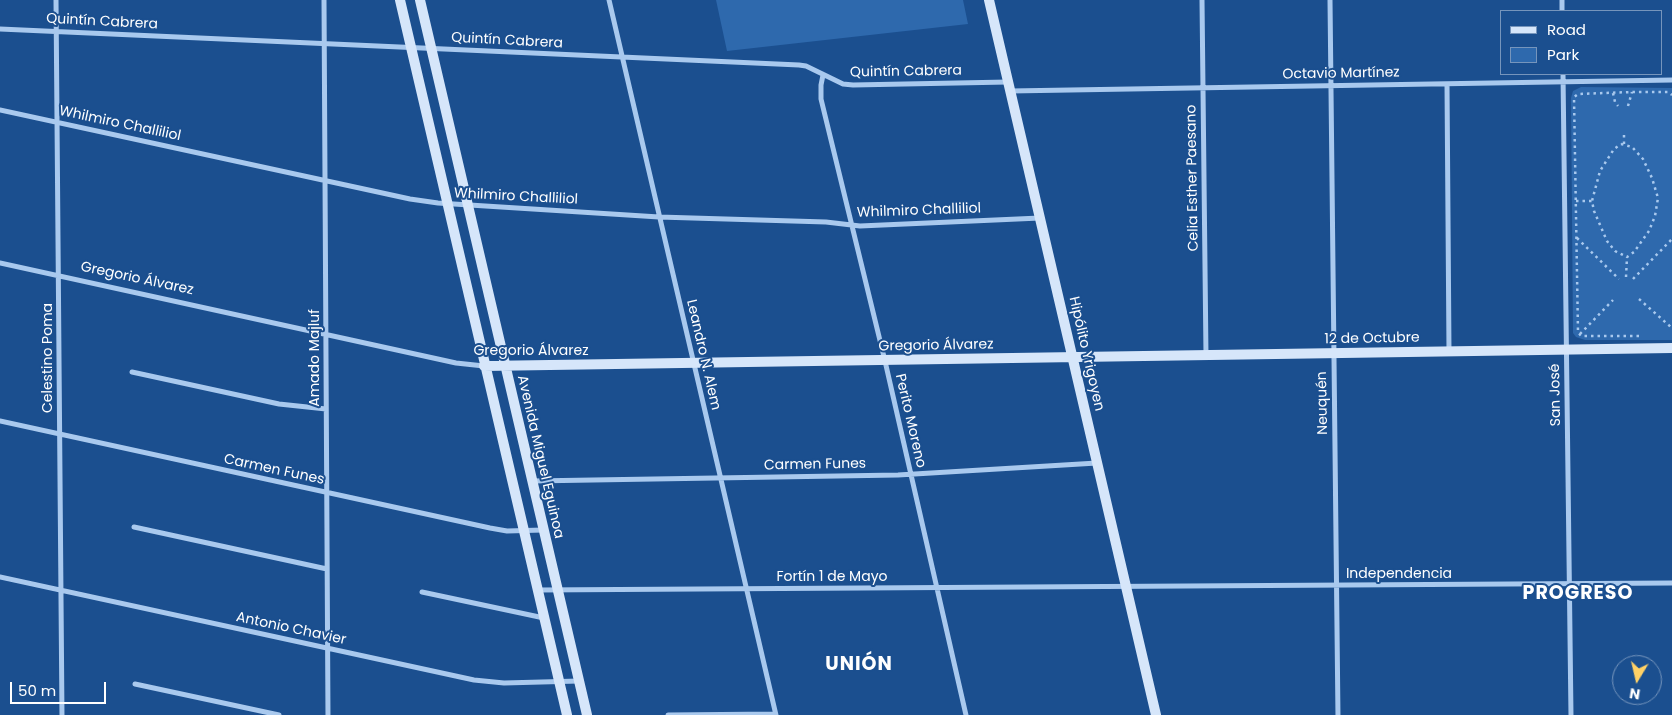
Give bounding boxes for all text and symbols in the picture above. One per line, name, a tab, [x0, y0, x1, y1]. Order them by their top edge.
legend	[1500, 10, 1662, 75]
street label: Quintín Cabrera	[46, 11, 158, 33]
text: Road	[1547, 19, 1586, 40]
street label: Quintín Cabrera	[451, 30, 563, 52]
text: Park	[1547, 44, 1579, 65]
street label: Quintín Cabrera	[850, 63, 962, 81]
street label: Octavio Martínez	[1282, 65, 1400, 83]
street label: Whilmiro Challiliol	[58, 103, 182, 145]
street label: Celia Esther Paesano	[1183, 105, 1203, 251]
street label: Whilmiro Challiliol	[454, 185, 578, 209]
street label: Whilmiro Challiliol	[857, 200, 981, 222]
street label: Gregorio Álvarez	[79, 259, 195, 299]
street label: Hipólito Yrigoyen	[1065, 295, 1107, 413]
street label: Leandro N. Alem	[682, 298, 724, 412]
street label: Celestino Poma	[40, 303, 56, 413]
street label: Amado Majluf	[307, 309, 323, 407]
street label: 12 de Octubre	[1324, 330, 1420, 348]
street label: Gregorio Álvarez	[878, 337, 994, 355]
street label: Gregorio Álvarez	[473, 343, 589, 359]
street label: San José	[1547, 363, 1565, 427]
street label: Neuquén	[1314, 371, 1332, 435]
street label: Perito Moreno	[891, 372, 929, 470]
street label: Avenida Miguel Eguinoa	[513, 374, 567, 540]
street label: Carmen Funes	[222, 451, 326, 489]
street label: Carmen Funes	[764, 456, 866, 474]
street label: Independencia	[1346, 566, 1452, 582]
street label: Fortín 1 de Mayo	[777, 569, 887, 585]
district label: PROGRESO	[1522, 583, 1634, 605]
street label: Antonio Chavier	[234, 609, 348, 649]
district label: UNIÓN	[825, 654, 893, 676]
north arrow	[1612, 655, 1662, 705]
scale bar	[12, 672, 109, 704]
text: 50 m	[18, 680, 56, 701]
text: N	[1628, 683, 1642, 705]

